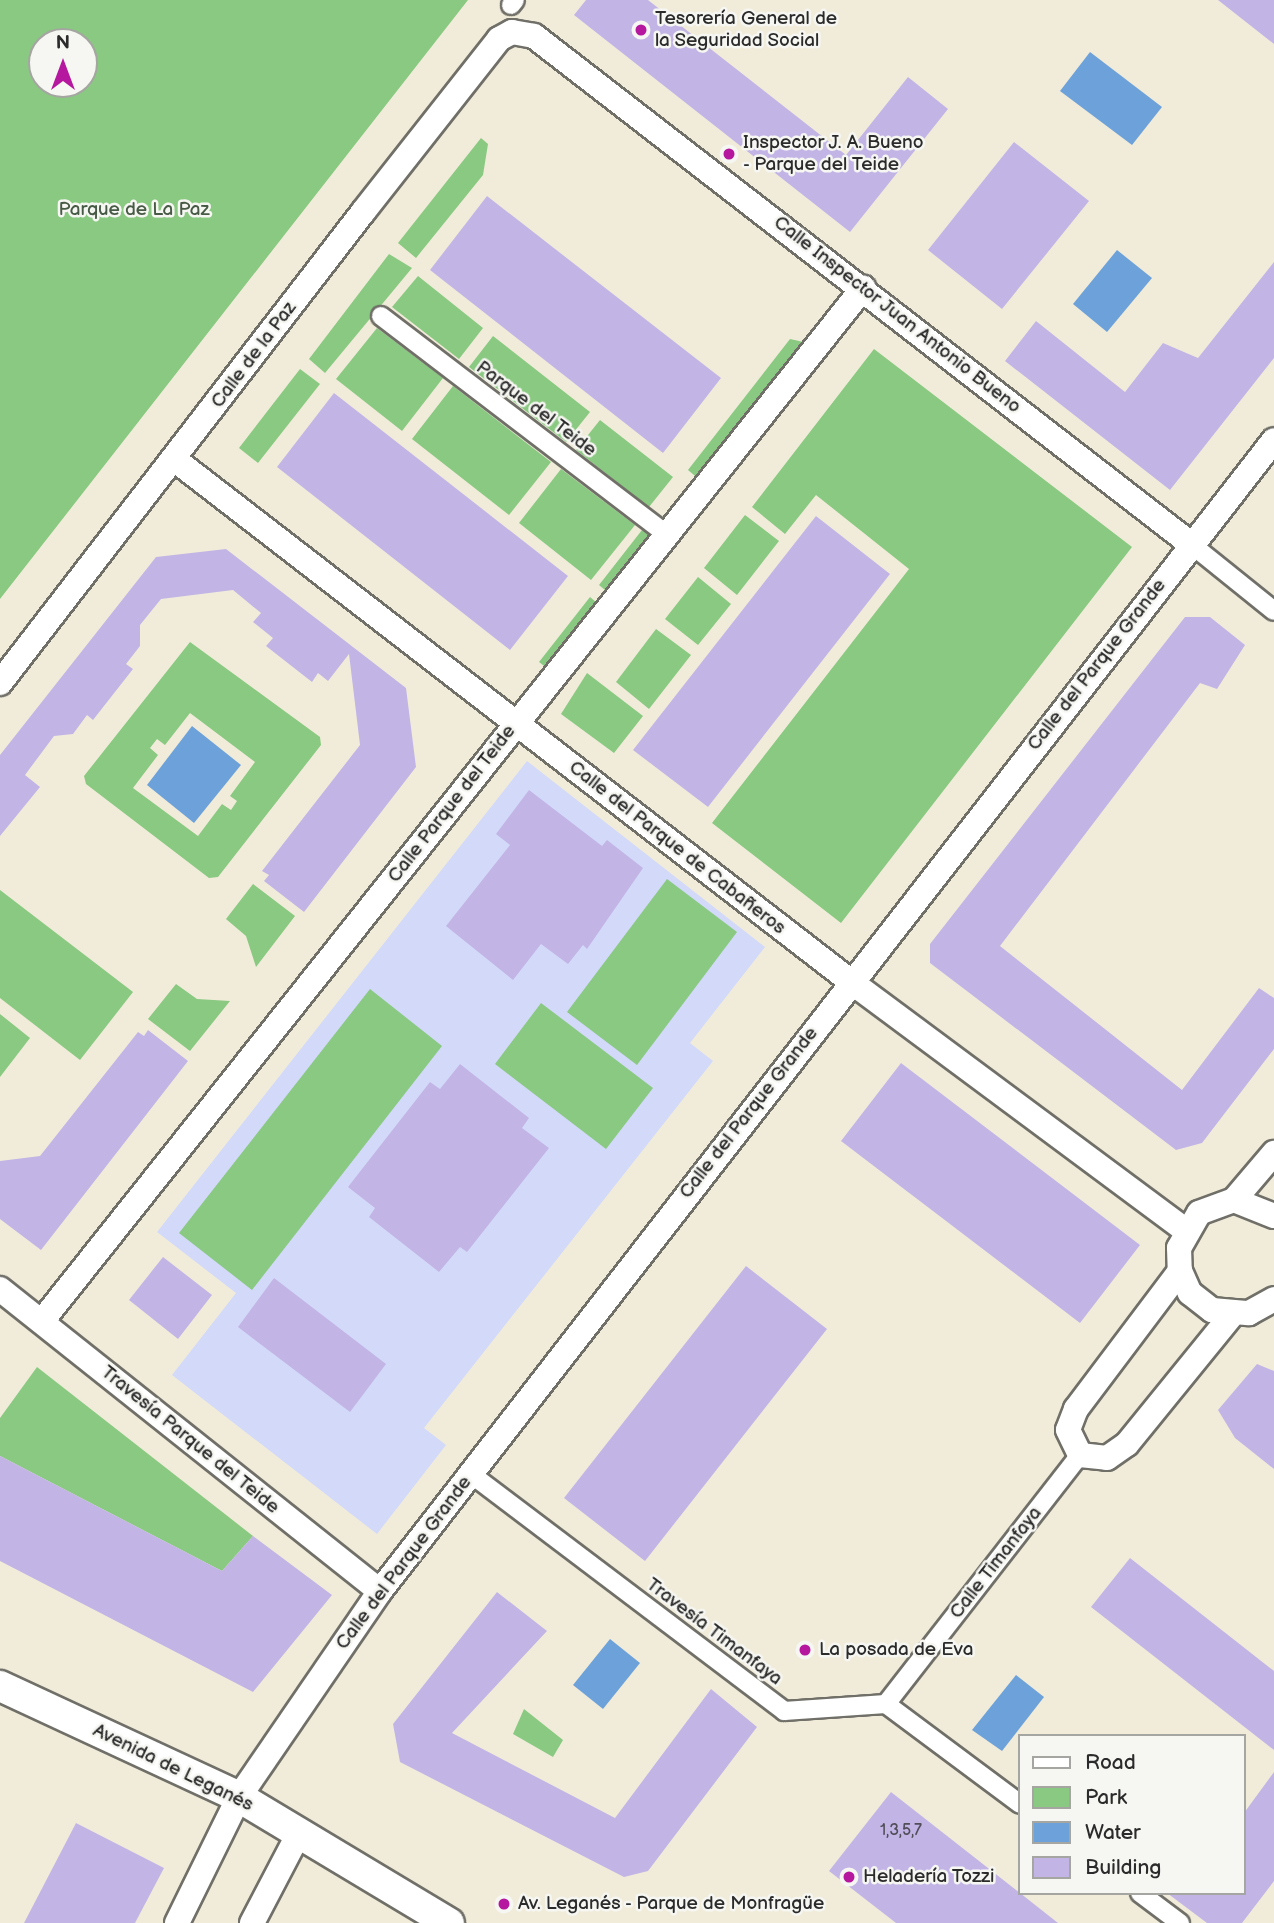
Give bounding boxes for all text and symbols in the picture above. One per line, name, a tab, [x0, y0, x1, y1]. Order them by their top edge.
place label: Tesorería General de la Seguridad Social	[655, 8, 837, 52]
marker: Tesorería General de la Seguridad Social	[633, 22, 649, 38]
north arrow	[28, 28, 98, 98]
text: N	[56, 32, 70, 55]
place label: Inspector J. A. Bueno - Parque del Teide	[743, 132, 924, 176]
marker: Inspector J. A. Bueno - Parque del Teide	[721, 146, 737, 162]
park label: Parque de La Paz	[58, 199, 210, 221]
street label: Calle Inspector Juan Antonio Bueno	[768, 211, 1026, 419]
street label: Calle de la Paz	[207, 297, 301, 413]
street label: Parque del Teide	[471, 356, 601, 462]
street label: Calle del Parque Grande	[1023, 575, 1171, 755]
street label: Calle Parque del Teide	[383, 720, 521, 888]
street label: Calle del Parque de Cabañeros	[564, 756, 790, 940]
street label: Calle del Parque Grande	[675, 1023, 823, 1203]
street label: Travesía Parque del Teide	[96, 1361, 284, 1519]
street label: Calle del Parque Grande	[331, 1472, 477, 1654]
street label: Calle Timanfaya	[945, 1502, 1047, 1624]
street label: Travesía Timanfaya	[641, 1573, 787, 1691]
place label: La posada de Eva	[819, 1639, 973, 1661]
marker: La posada de Eva	[797, 1642, 813, 1658]
street label: Avenida de Leganés	[89, 1719, 257, 1817]
legend	[1018, 1734, 1246, 1895]
text: Road	[1085, 1750, 1136, 1775]
text: Park	[1085, 1785, 1127, 1810]
text: Water	[1085, 1820, 1141, 1845]
house number: 1,3,5,7	[880, 1821, 922, 1841]
text: Building	[1085, 1855, 1161, 1880]
place label: Heladería Tozzi	[863, 1866, 995, 1888]
marker: Heladería Tozzi	[841, 1869, 857, 1885]
place label: Av. Leganés - Parque de Monfragüe	[518, 1893, 826, 1915]
marker: Av. Leganés - Parque de Monfragüe	[496, 1896, 512, 1912]

